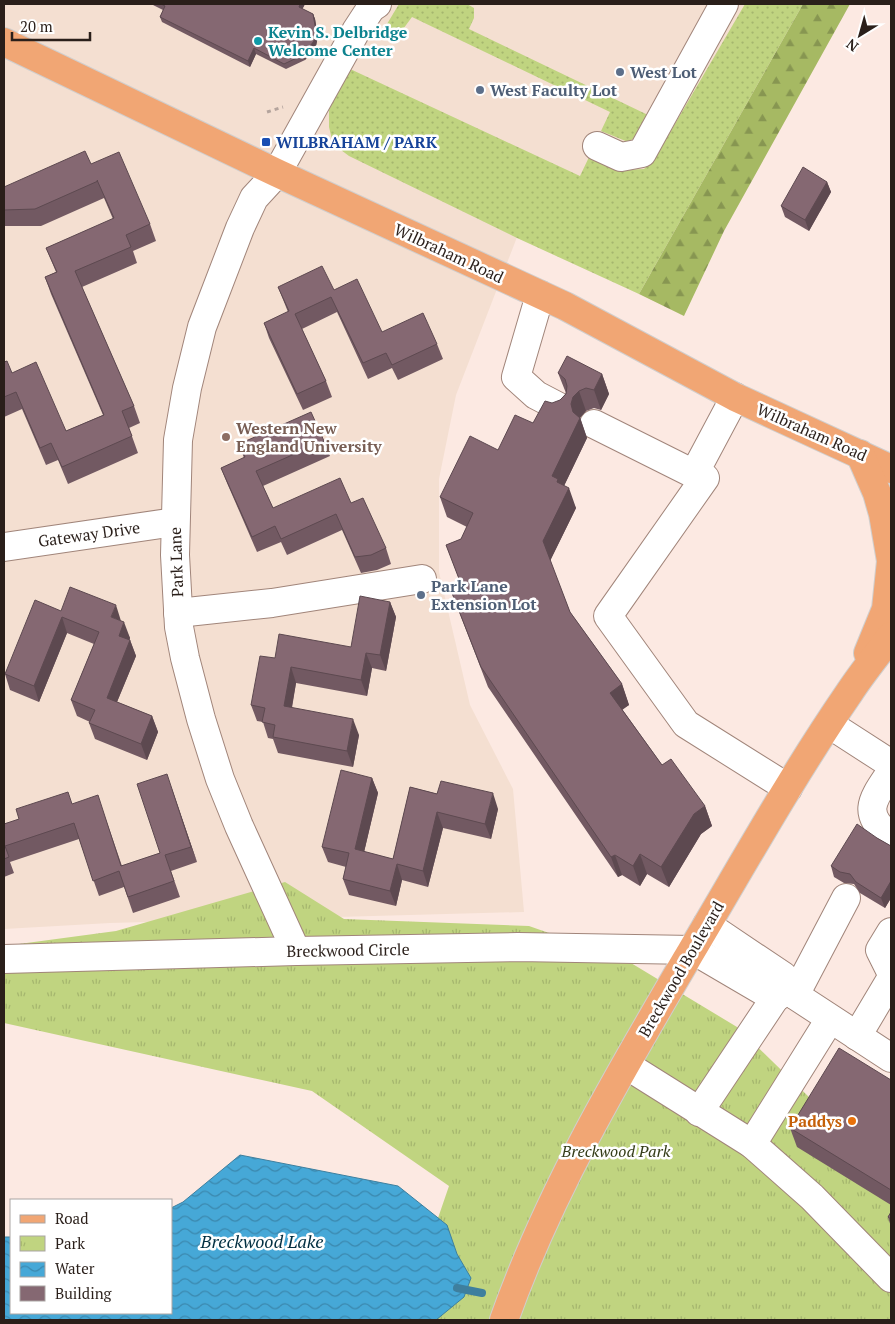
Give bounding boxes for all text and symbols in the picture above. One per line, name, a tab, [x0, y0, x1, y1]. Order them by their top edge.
scale bar	[12, 10, 90, 42]
north arrow	[835, 10, 885, 60]
text: 20 m	[20, 16, 53, 36]
place label: Kevin S. Delbridge Welcome Center	[268, 21, 408, 61]
marker: Kevin S. Delbridge Welcome Center	[252, 35, 264, 47]
text: N	[842, 35, 862, 57]
place label: West Lot	[630, 61, 698, 83]
marker: West Lot	[614, 66, 626, 78]
place label: West Faculty Lot	[490, 79, 618, 101]
marker: West Faculty Lot	[474, 84, 486, 96]
place label: WILBRAHAM / PARK	[276, 131, 438, 153]
marker: WILBRAHAM / PARK	[260, 136, 272, 148]
street label: Wilbraham Road	[391, 218, 507, 288]
street label: Wilbraham Road	[753, 398, 871, 466]
place label: Western New England University	[236, 417, 382, 457]
marker: Western New England University	[220, 431, 232, 443]
street label: Gateway Drive	[37, 516, 141, 552]
street label: Park Lane	[164, 526, 188, 598]
place label: Park Lane Extension Lot	[431, 575, 537, 615]
marker: Park Lane Extension Lot	[415, 589, 427, 601]
street label: Breckwood Boulevard	[633, 897, 729, 1041]
street label: Breckwood Circle	[286, 938, 410, 962]
place label: Paddys	[788, 1110, 842, 1132]
marker: Paddys	[846, 1115, 858, 1127]
park label: Breckwood Park	[561, 1140, 671, 1162]
legend	[10, 1199, 172, 1314]
text: Road	[55, 1208, 88, 1228]
water label: Breckwood Lake	[200, 1229, 323, 1253]
text: Park	[55, 1233, 85, 1253]
text: Water	[55, 1258, 95, 1278]
text: Building	[55, 1283, 113, 1303]

